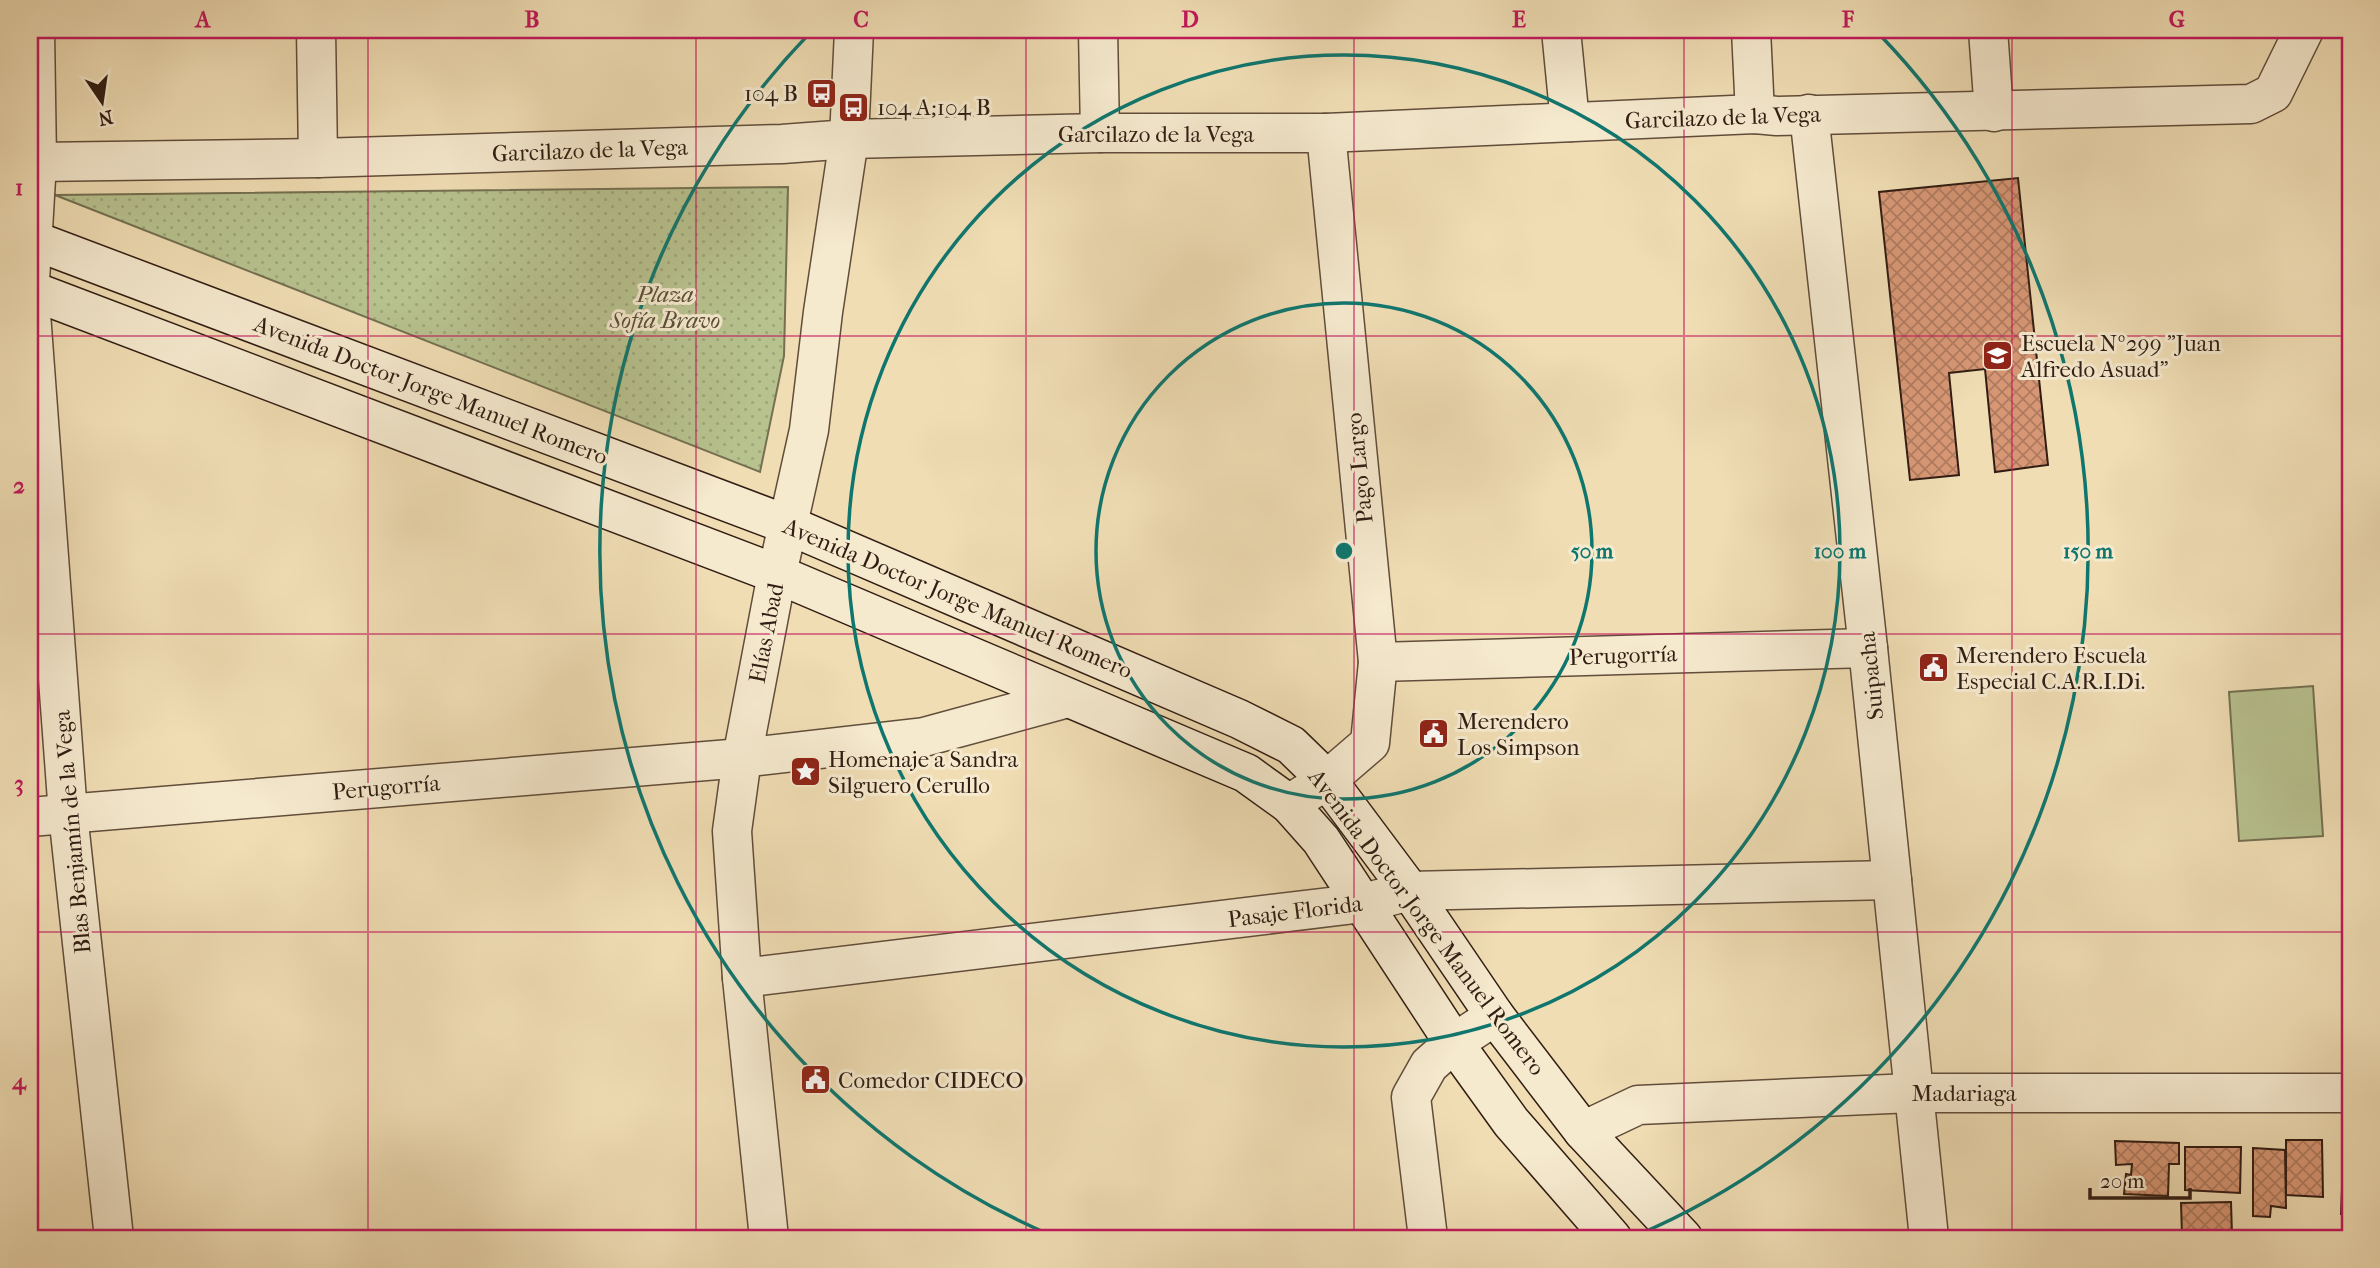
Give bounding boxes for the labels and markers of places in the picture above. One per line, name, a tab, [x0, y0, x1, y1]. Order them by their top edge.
bus stop icon: 104 B	[804, 76, 838, 110]
place label: 104 B	[744, 80, 798, 107]
bus stop icon: 104 A;104 B	[837, 90, 871, 124]
place label: 104 A;104 B	[877, 94, 991, 121]
place label: Escuela Nº299 "Juan Alfredo Asuad"	[2020, 330, 2222, 383]
school or university icon: Escuela Nº299 "Juan Alfredo Asuad"	[1981, 339, 2015, 373]
centre of rings	[1332, 539, 1356, 563]
place label: Merendero Escuela Especial C.A.R.I.Di.	[1956, 642, 2147, 695]
public building icon: Merendero Escuela Especial C.A.R.I.Di.	[1916, 651, 1950, 685]
place label: Merendero Los Simpson	[1457, 708, 1580, 761]
public building icon: Merendero Los Simpson	[1417, 717, 1451, 751]
place label: Homenaje a Sandra Silguero Cerullo	[828, 746, 1019, 799]
place icon: Homenaje a Sandra Silguero Cerullo	[788, 755, 822, 789]
public building icon: Comedor CIDECO	[798, 1063, 832, 1097]
place label: Comedor CIDECO	[838, 1067, 1024, 1094]

